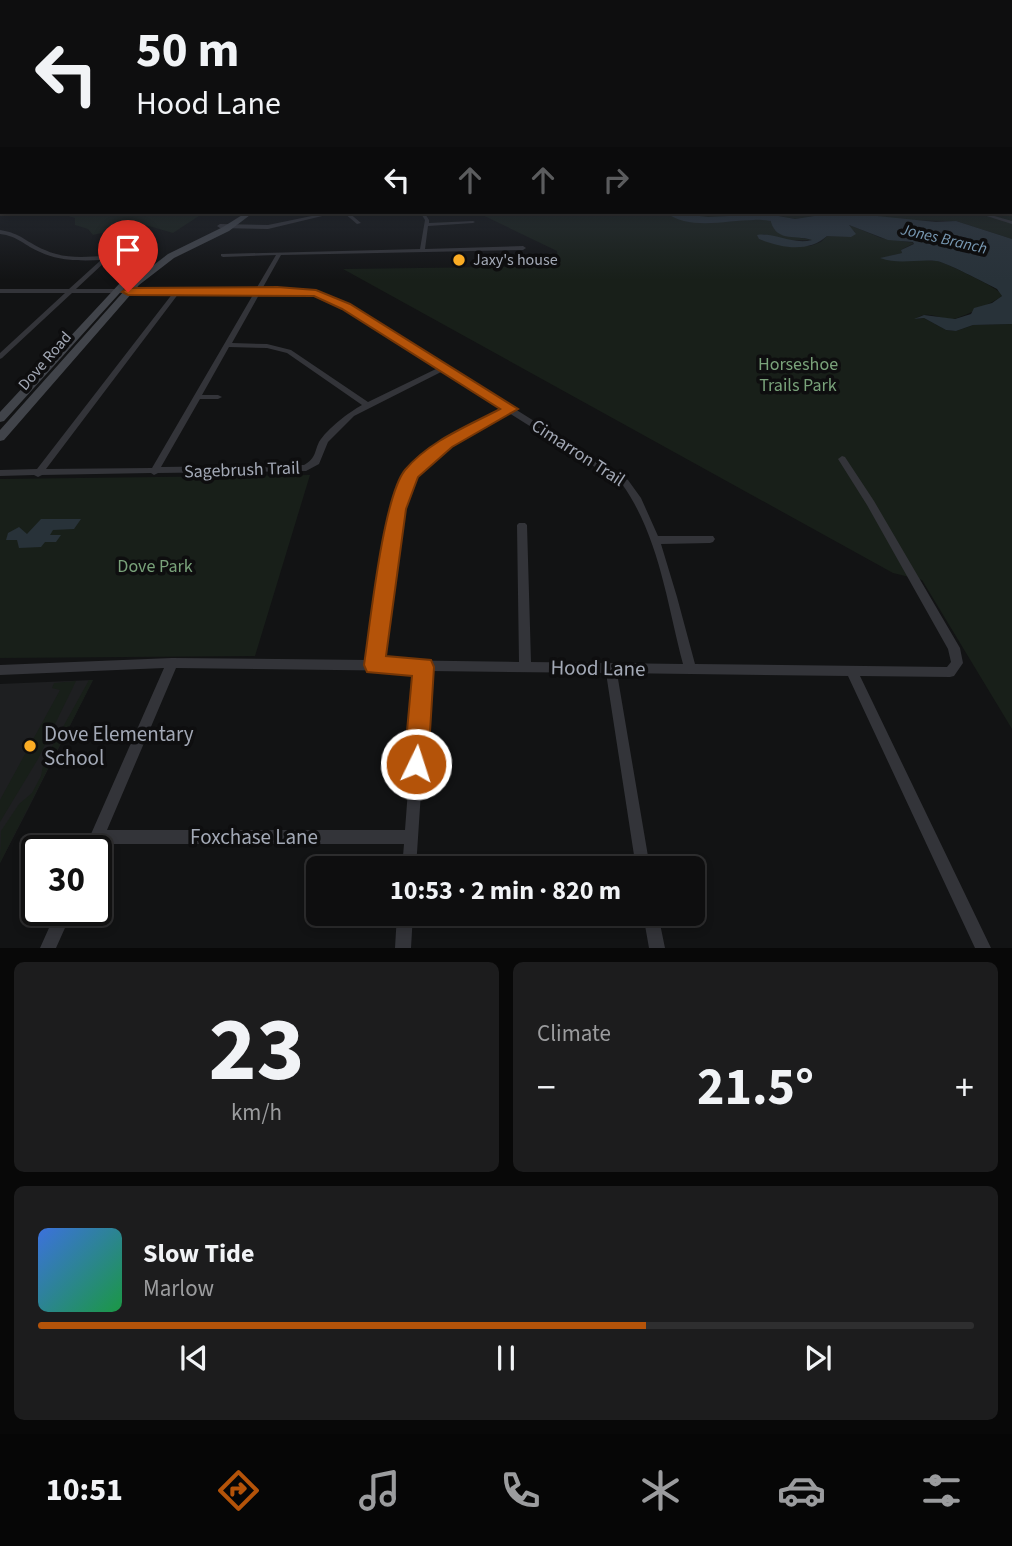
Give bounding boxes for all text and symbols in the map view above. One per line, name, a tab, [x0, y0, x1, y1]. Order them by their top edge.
text: 50 m	[136, 16, 240, 86]
icon: left	[21, 28, 112, 119]
text: Hood Lane	[136, 81, 281, 127]
icon: left	[378, 161, 416, 199]
icon: ahead	[451, 161, 489, 199]
icon: ahead	[524, 161, 562, 199]
icon: right	[597, 161, 635, 199]
water label: Jones Branch	[898, 218, 989, 260]
pin	[98, 220, 158, 292]
icon: arrive	[109, 231, 147, 269]
place label: Jaxy's house	[473, 249, 558, 271]
marker: Jaxy's house	[451, 252, 467, 268]
street label: Dove Road	[13, 327, 77, 395]
park label: Horseshoe Trails Park	[758, 352, 838, 398]
street label: Cimarron Trail	[526, 413, 630, 493]
street label: Sagebrush Trail	[184, 455, 300, 485]
park label: Dove Park	[117, 554, 193, 579]
street label: Hood Lane	[550, 652, 646, 684]
place label: Dove Elementary School	[44, 719, 194, 773]
position arrow	[379, 727, 453, 801]
marker: Dove Elementary School	[22, 738, 38, 754]
street label: Foxchase Lane	[190, 822, 318, 852]
speed limit sign: 30	[21, 835, 112, 926]
text: 10:53 · 2 min · 820 m	[390, 872, 621, 909]
text: 23	[208, 986, 305, 1115]
text: Climate	[537, 1017, 611, 1050]
text: 21.5°	[697, 1051, 814, 1125]
text: −	[537, 1061, 556, 1115]
text: +	[955, 1061, 974, 1115]
text: km/h	[231, 1096, 282, 1129]
text: Slow Tide	[143, 1235, 254, 1272]
text: Marlow	[143, 1272, 214, 1305]
icon: previous	[175, 1339, 213, 1377]
icon: pause	[487, 1339, 525, 1377]
icon: next	[799, 1339, 837, 1377]
icon: directions	[214, 1466, 263, 1515]
icon: music	[355, 1466, 404, 1515]
icon: phone	[496, 1466, 545, 1515]
icon: climate	[636, 1466, 685, 1515]
icon: car	[777, 1466, 826, 1515]
icon: filters	[917, 1466, 966, 1515]
text: 10:51	[46, 1467, 123, 1513]

